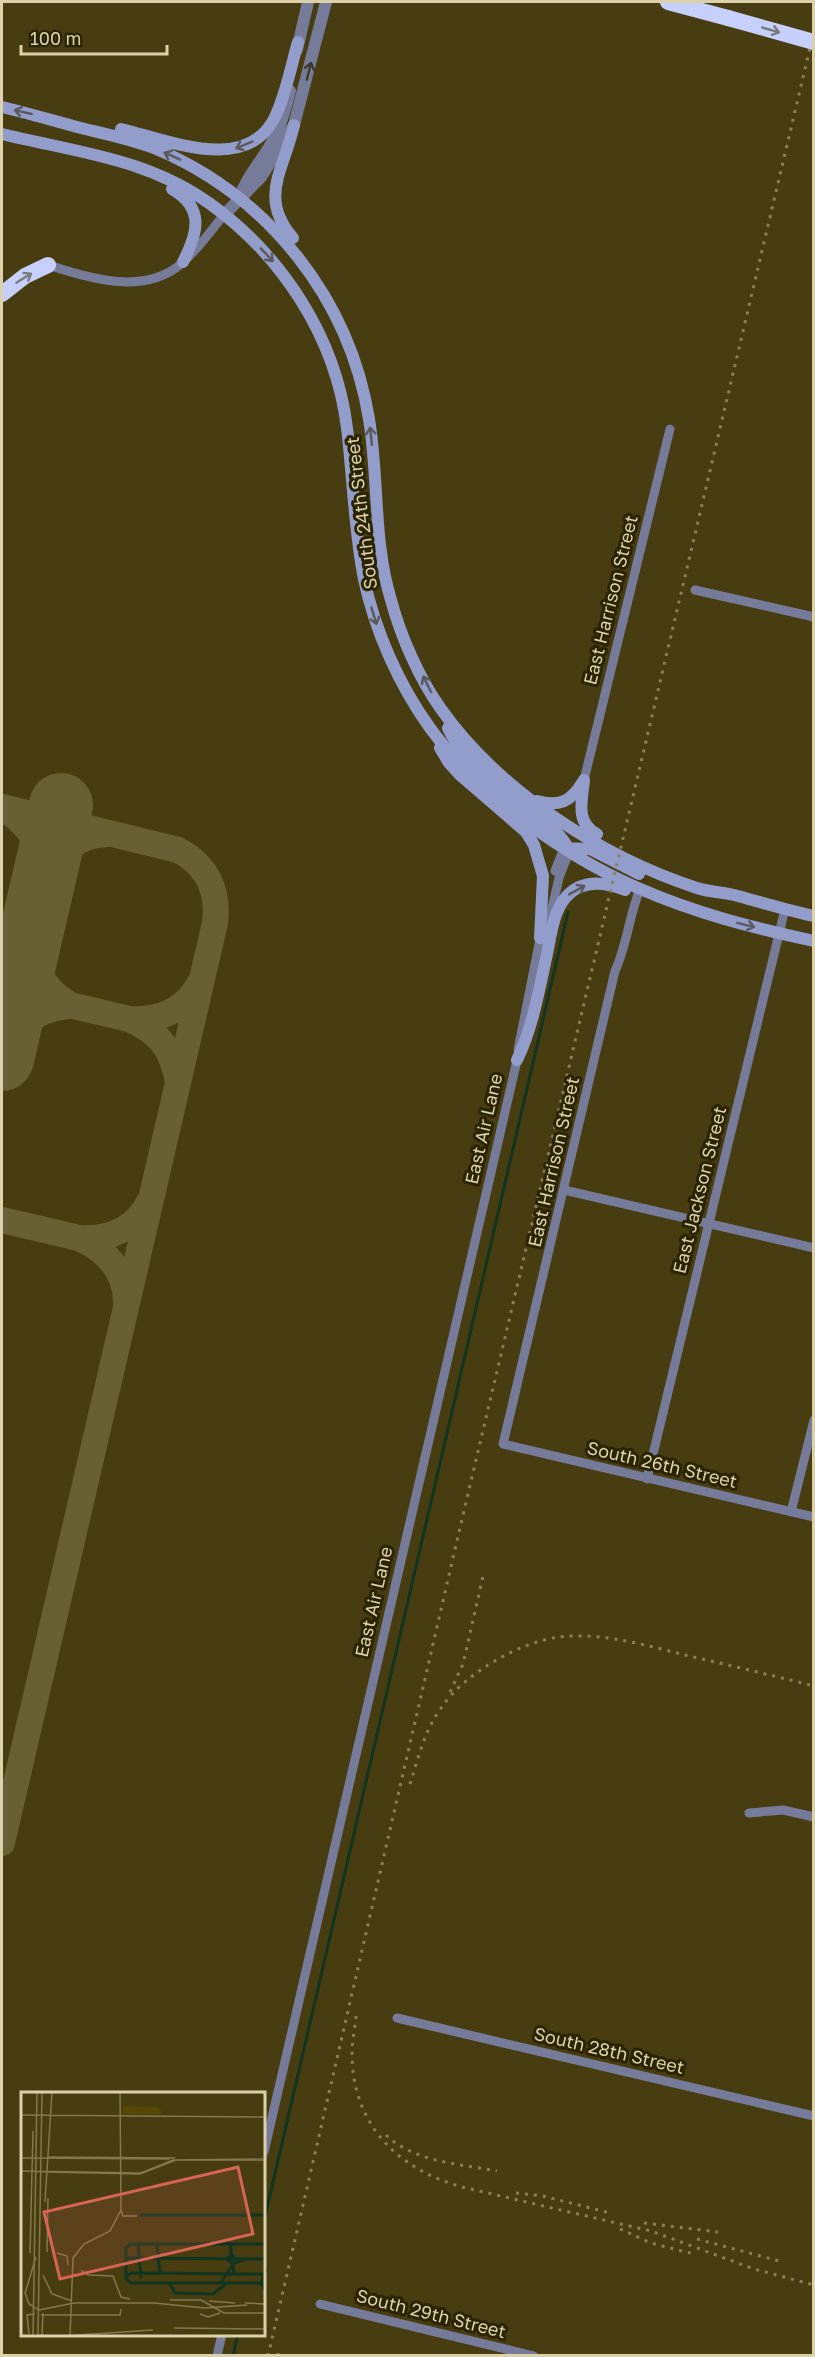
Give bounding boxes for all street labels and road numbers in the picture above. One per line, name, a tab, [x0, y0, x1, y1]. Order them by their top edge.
street label: South 24th Street	[341, 436, 381, 591]
street label: East Harrison Street	[578, 513, 642, 687]
street label: East Air Lane	[460, 1071, 506, 1186]
street label: East Harrison Street	[523, 1074, 583, 1249]
street label: East Jackson Street	[668, 1104, 730, 1276]
street label: South 26th Street	[585, 1436, 739, 1492]
street label: East Air Lane	[350, 1544, 396, 1659]
street label: South 28th Street	[532, 2022, 686, 2078]
street label: South 29th Street	[354, 2284, 508, 2342]

